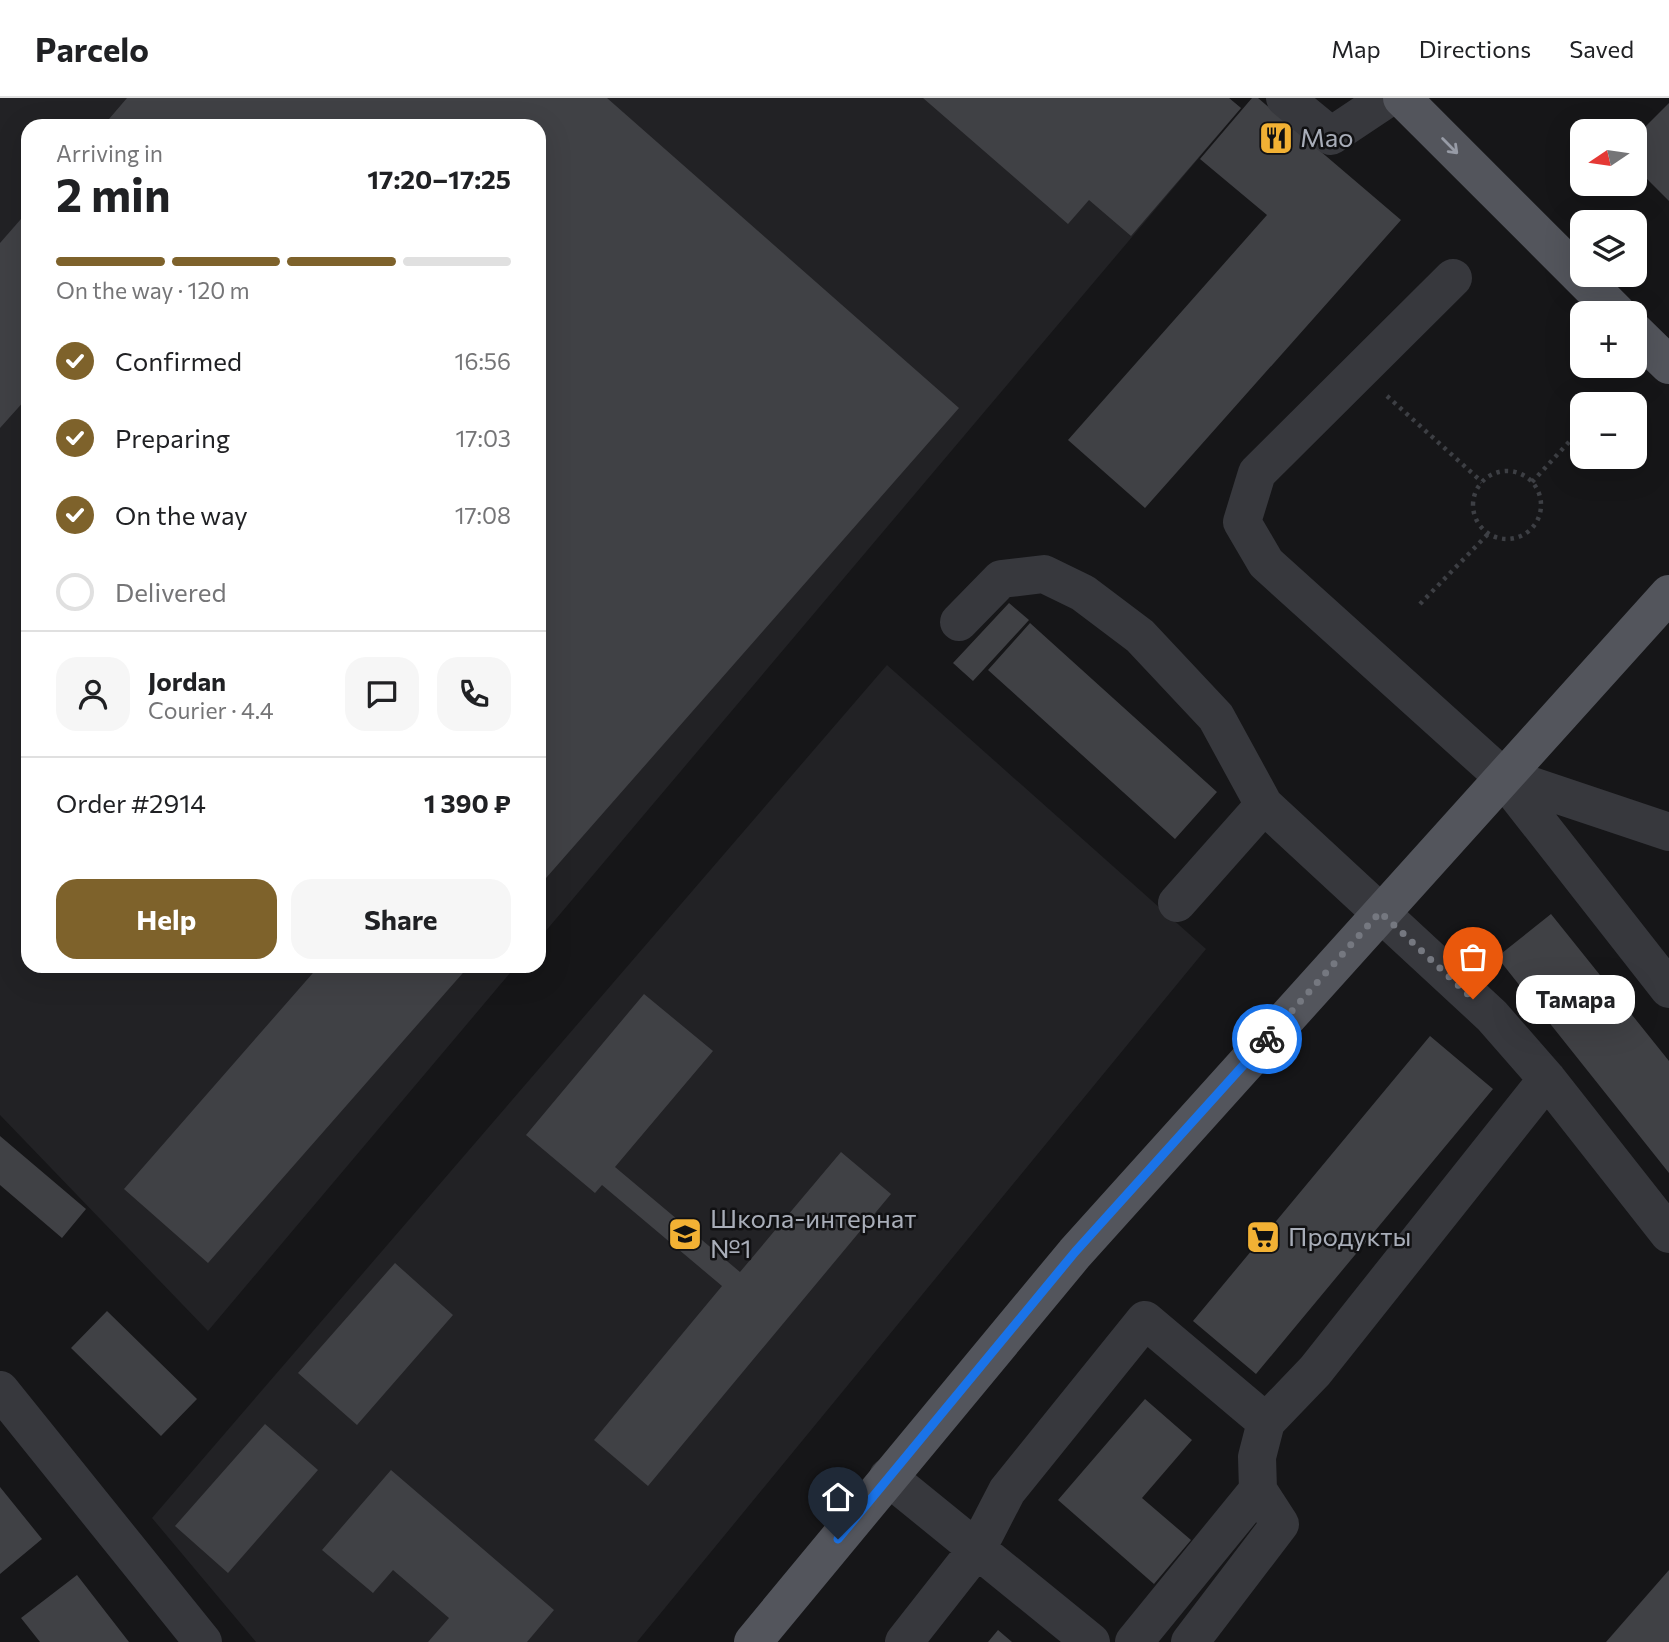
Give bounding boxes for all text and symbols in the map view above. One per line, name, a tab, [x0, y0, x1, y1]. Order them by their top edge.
text: Parcelo	[35, 28, 149, 69]
text: Map	[1331, 34, 1381, 63]
text: Directions	[1419, 34, 1531, 63]
text: Saved	[1569, 34, 1634, 63]
restaurant icon: Мао	[1257, 119, 1295, 157]
north arrow	[1570, 119, 1647, 196]
map controls	[1570, 119, 1647, 469]
place label: Мао	[1300, 121, 1354, 152]
one-way arrow	[1442, 138, 1459, 155]
text: Arriving in	[56, 139, 163, 167]
text: 17:20–17:25	[367, 163, 511, 194]
text: 2 min	[56, 165, 171, 221]
button: layers	[1570, 210, 1647, 287]
text: On the way · 120 m	[56, 276, 250, 304]
button: +	[1570, 301, 1647, 378]
icon: check	[56, 342, 94, 380]
text: Confirmed	[115, 345, 242, 376]
text: 16:56	[455, 347, 511, 375]
button: −	[1570, 392, 1647, 469]
icon: check	[56, 419, 94, 457]
text: Preparing	[115, 422, 230, 453]
text: 17:03	[456, 424, 511, 452]
icon: check	[56, 496, 94, 534]
text: On the way	[115, 499, 248, 530]
text: 17:08	[455, 501, 511, 529]
text: Delivered	[115, 576, 226, 607]
button: person	[56, 657, 130, 731]
button: chat	[345, 657, 419, 731]
button: phone	[437, 657, 511, 731]
text: Jordan	[148, 665, 226, 696]
text: Courier · 4.4	[148, 696, 274, 724]
text: Order #2914	[56, 787, 206, 818]
text: 1 390 ₽	[424, 787, 511, 818]
button: Help	[56, 879, 277, 959]
button: Share	[291, 879, 511, 959]
pin	[1443, 927, 1503, 999]
icon: bag	[1454, 938, 1492, 976]
callout: Тамара	[1515, 974, 1634, 1024]
text: Тамара	[1536, 985, 1615, 1013]
courier	[1232, 1004, 1302, 1074]
icon: bike	[1248, 1020, 1286, 1058]
place label: Школа-интернат №1	[710, 1202, 917, 1263]
school or university icon: Школа-интернат №1	[666, 1215, 704, 1253]
supermarket icon: Продукты	[1244, 1218, 1282, 1256]
place label: Продукты	[1288, 1220, 1411, 1251]
pin	[808, 1467, 868, 1539]
icon: home	[819, 1478, 857, 1516]

